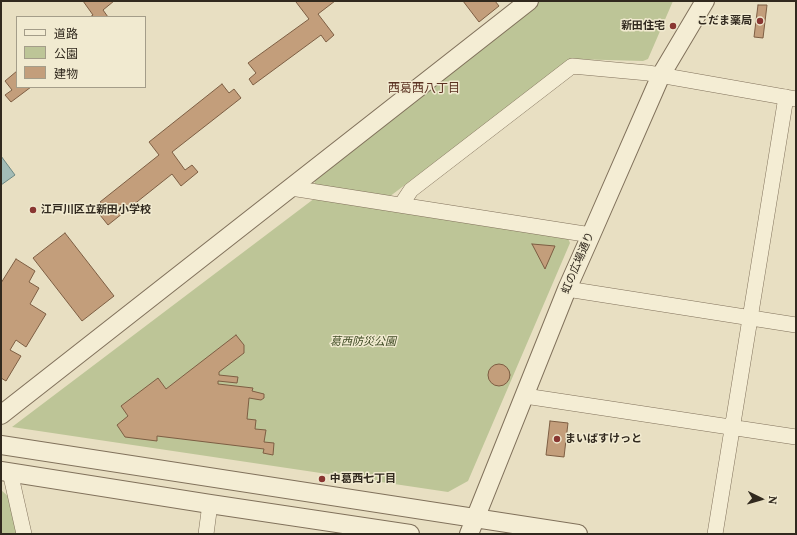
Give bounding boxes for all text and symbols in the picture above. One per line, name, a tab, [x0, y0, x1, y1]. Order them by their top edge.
place label: こだま薬局	[697, 14, 752, 28]
legend	[16, 16, 146, 88]
marker: こだま薬局	[755, 16, 765, 26]
place label: 新田住宅	[621, 19, 665, 33]
marker: 新田住宅	[668, 21, 678, 31]
text: 道路	[54, 26, 78, 41]
text: 公園	[54, 46, 78, 61]
text: 建物	[54, 66, 78, 81]
district label: 西葛西八丁目	[388, 82, 460, 96]
place label: 江戸川区立新田小学校	[41, 203, 151, 217]
marker: 江戸川区立新田小学校	[28, 205, 38, 215]
street label: 虹の広場通り	[559, 230, 597, 296]
park label: 葛西防災公園	[330, 335, 396, 349]
place label: まいばすけっと	[565, 432, 642, 446]
marker: まいばすけっと	[552, 434, 562, 444]
place label: 中葛西七丁目	[330, 472, 396, 486]
marker: 中葛西七丁目	[317, 474, 327, 484]
north arrow	[741, 479, 781, 519]
text: N	[766, 495, 780, 505]

